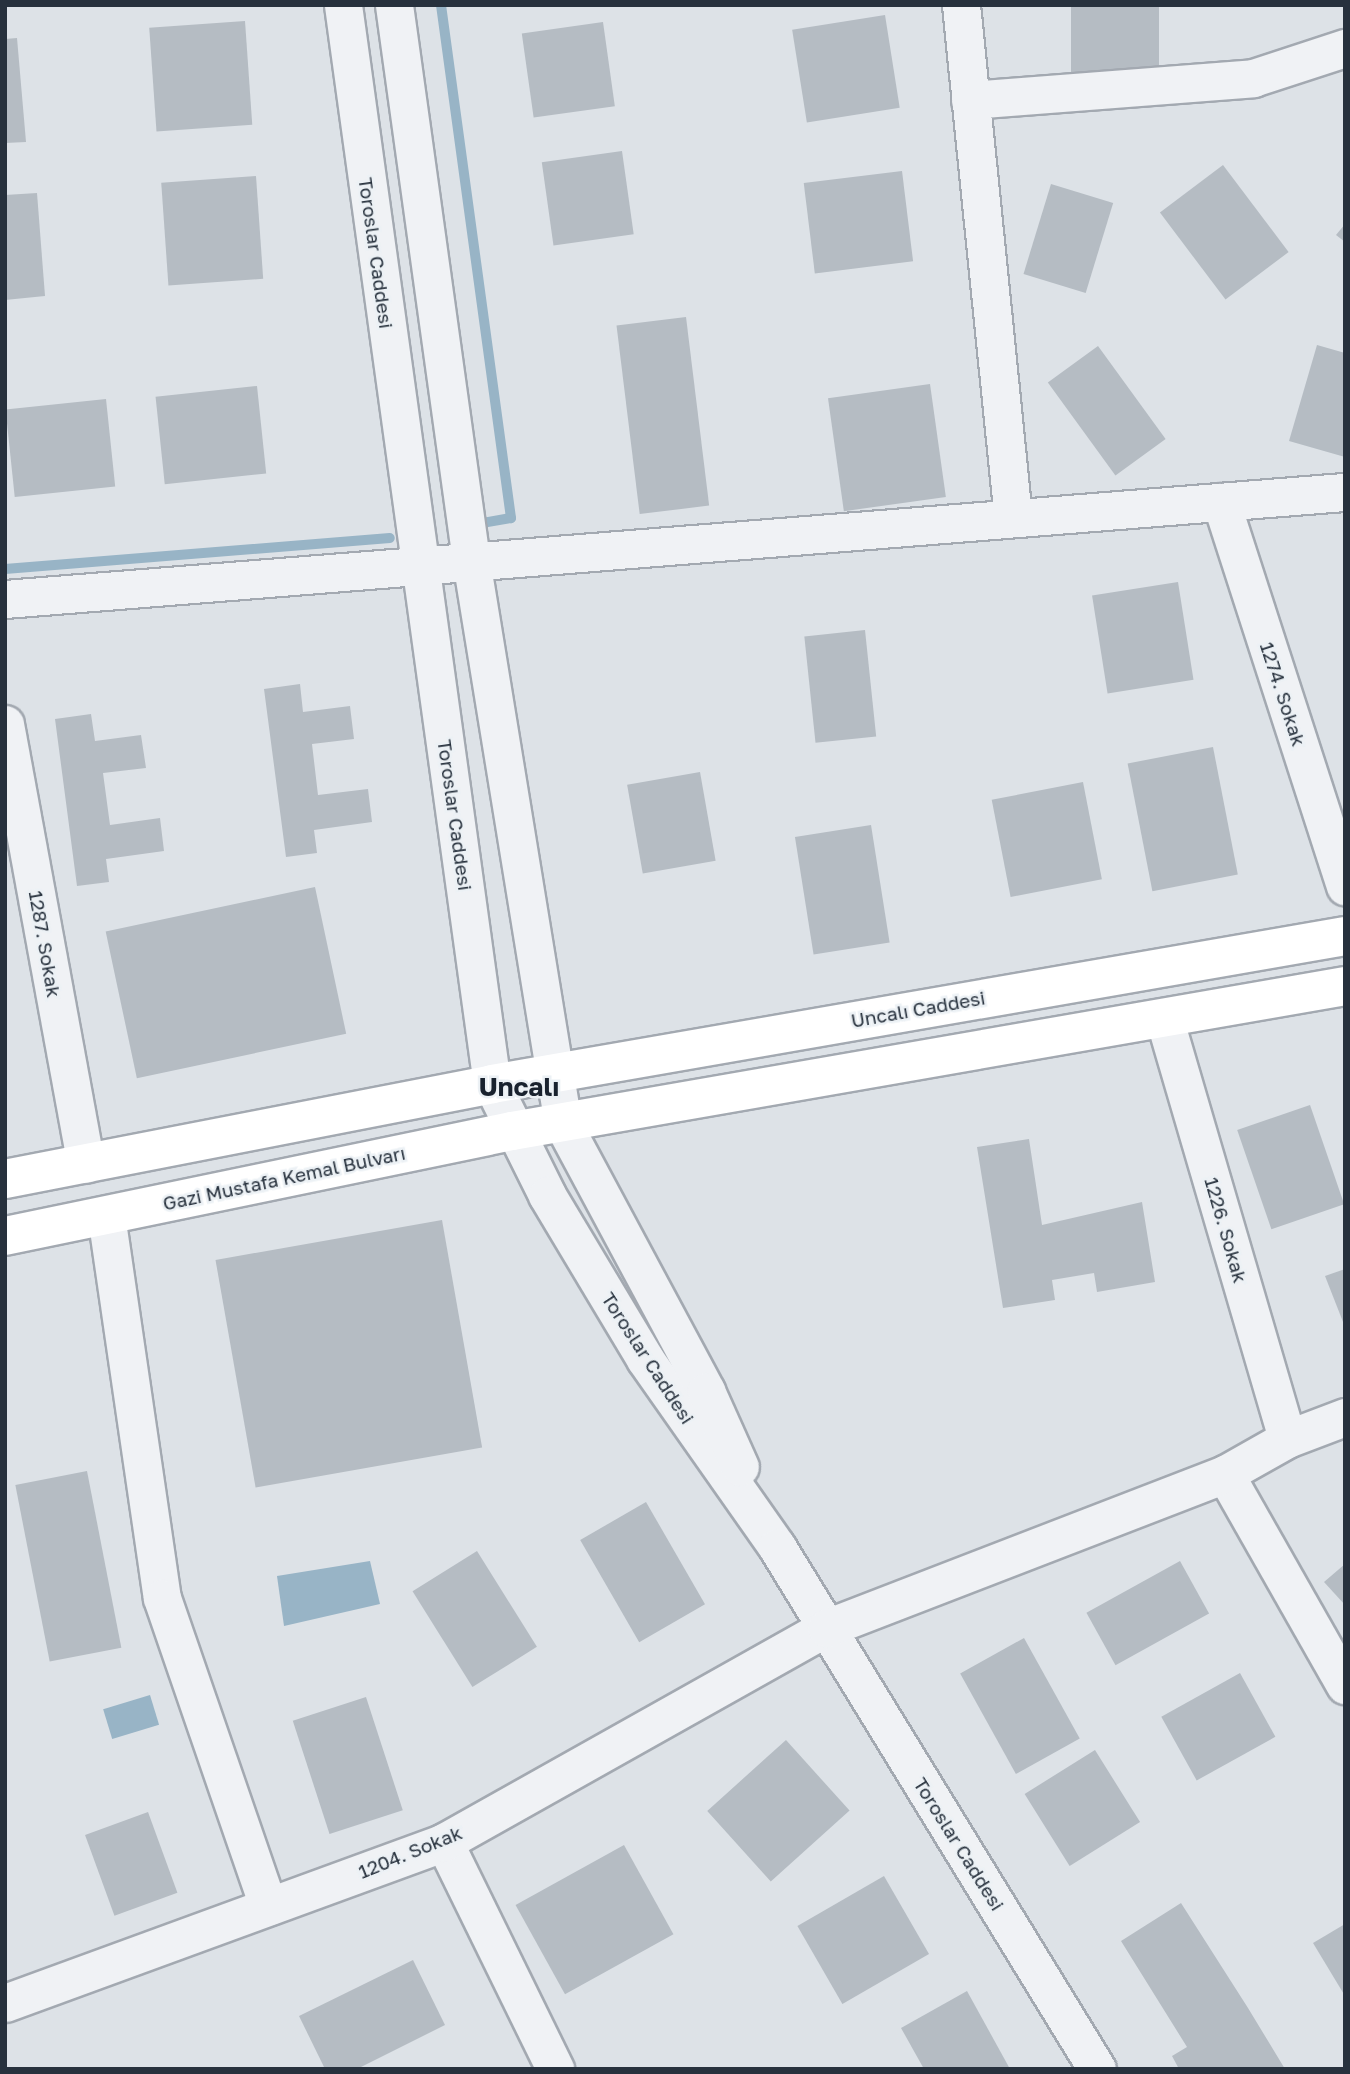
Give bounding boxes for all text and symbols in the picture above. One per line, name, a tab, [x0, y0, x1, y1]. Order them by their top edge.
street label: Toroslar Caddesi	[354, 176, 398, 330]
street label: 1274. Sokak	[1255, 639, 1311, 749]
street label: Toroslar Caddesi	[433, 738, 477, 892]
street label: 1287. Sokak	[24, 889, 66, 999]
street label: Uncalı Caddesi	[849, 986, 987, 1032]
district label: Uncalı	[479, 1071, 559, 1103]
street label: Gazi Mustafa Kemal Bulvarı	[161, 1141, 407, 1215]
street label: 1226. Sokak	[1200, 1175, 1252, 1285]
street label: Toroslar Caddesi	[597, 1288, 699, 1428]
street label: Toroslar Caddesi	[909, 1773, 1009, 1915]
street label: 1204. Sokak	[355, 1821, 465, 1883]

